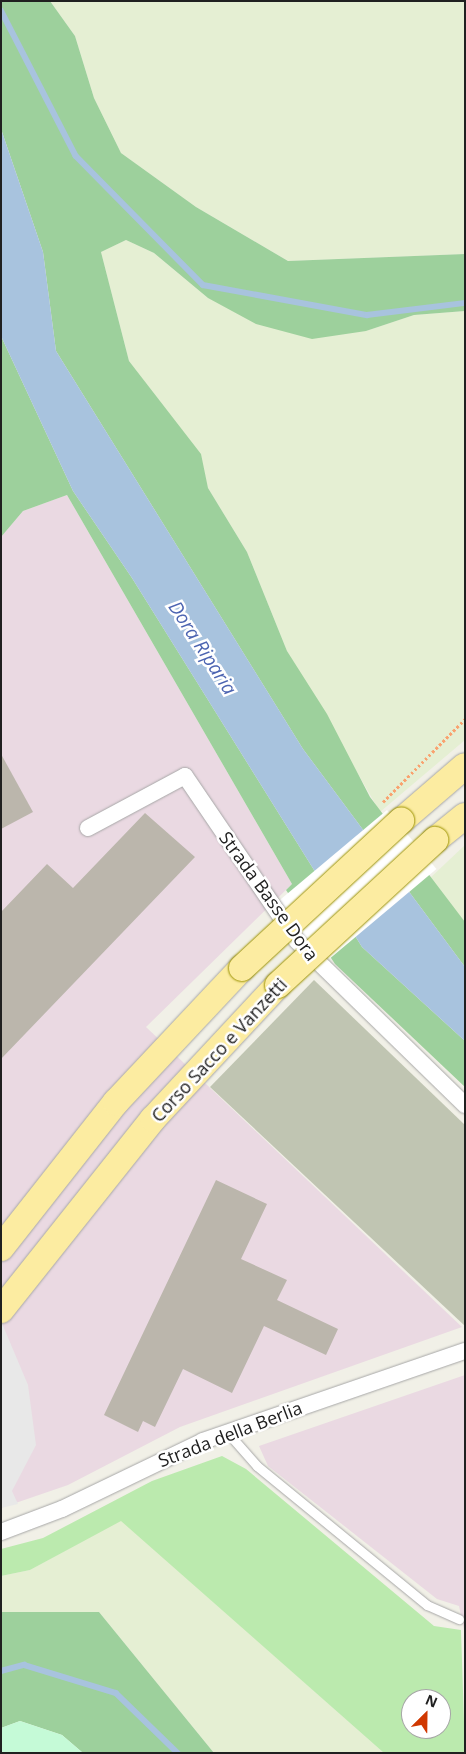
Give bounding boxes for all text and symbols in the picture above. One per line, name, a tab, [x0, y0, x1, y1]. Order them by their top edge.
water label: Dora Riparia	[163, 597, 241, 699]
street label: Strada Basse Dora	[215, 827, 323, 965]
street label: Corso Sacco e Vanzetti	[147, 974, 291, 1126]
street label: Strada della Berlia	[155, 1397, 305, 1471]
north arrow	[401, 1689, 451, 1739]
text: N	[423, 1690, 441, 1712]

